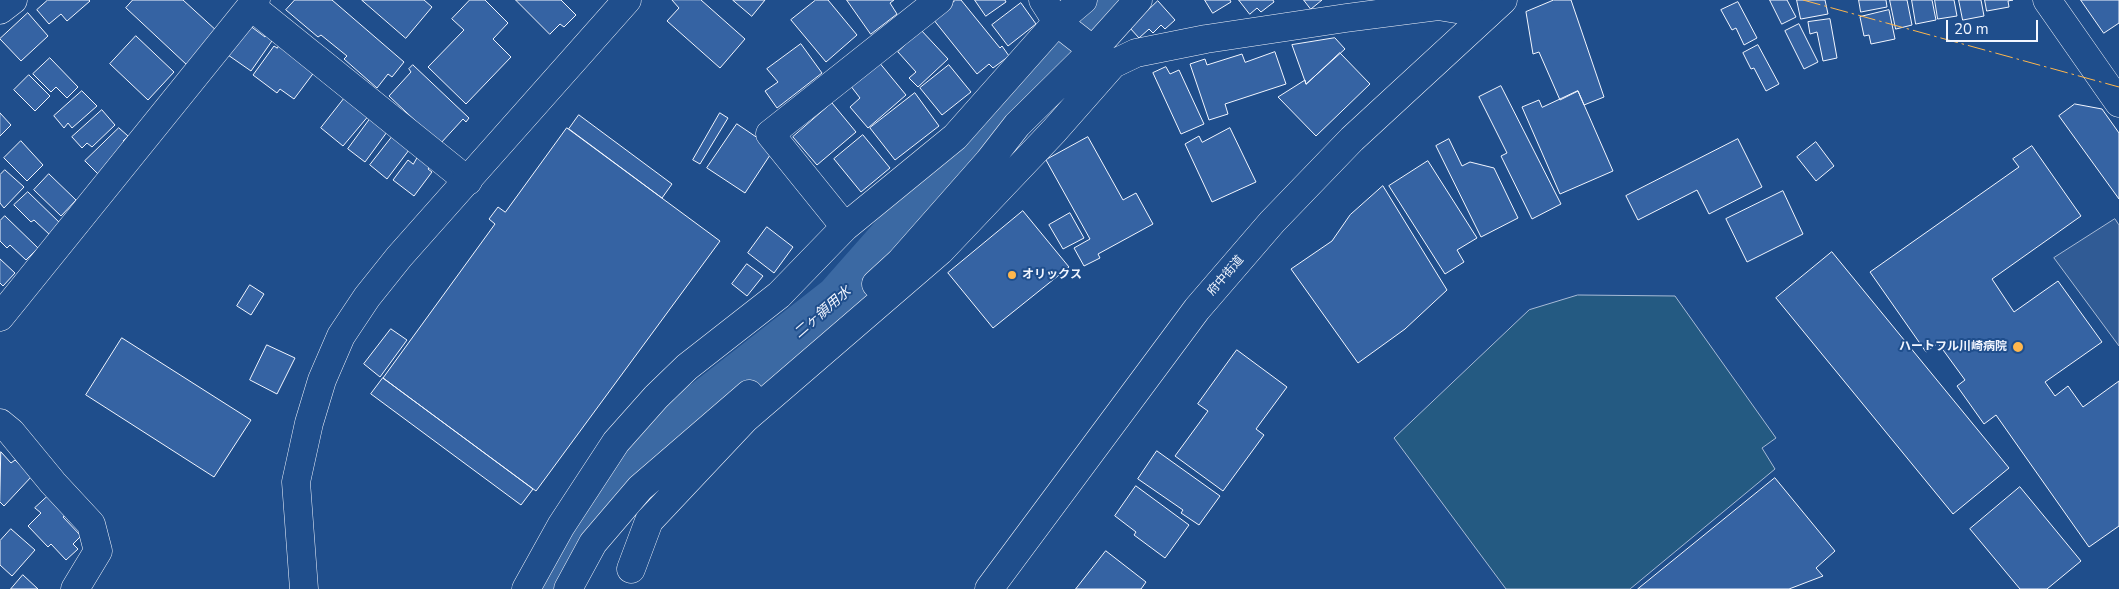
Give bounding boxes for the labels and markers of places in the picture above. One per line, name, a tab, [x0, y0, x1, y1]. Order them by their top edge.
place label: オリックス	[1022, 268, 1082, 282]
marker: オリックス	[1006, 269, 1018, 281]
place label: ハートフル川崎病院	[1899, 340, 2007, 354]
marker: ハートフル川崎病院	[2011, 340, 2025, 354]

